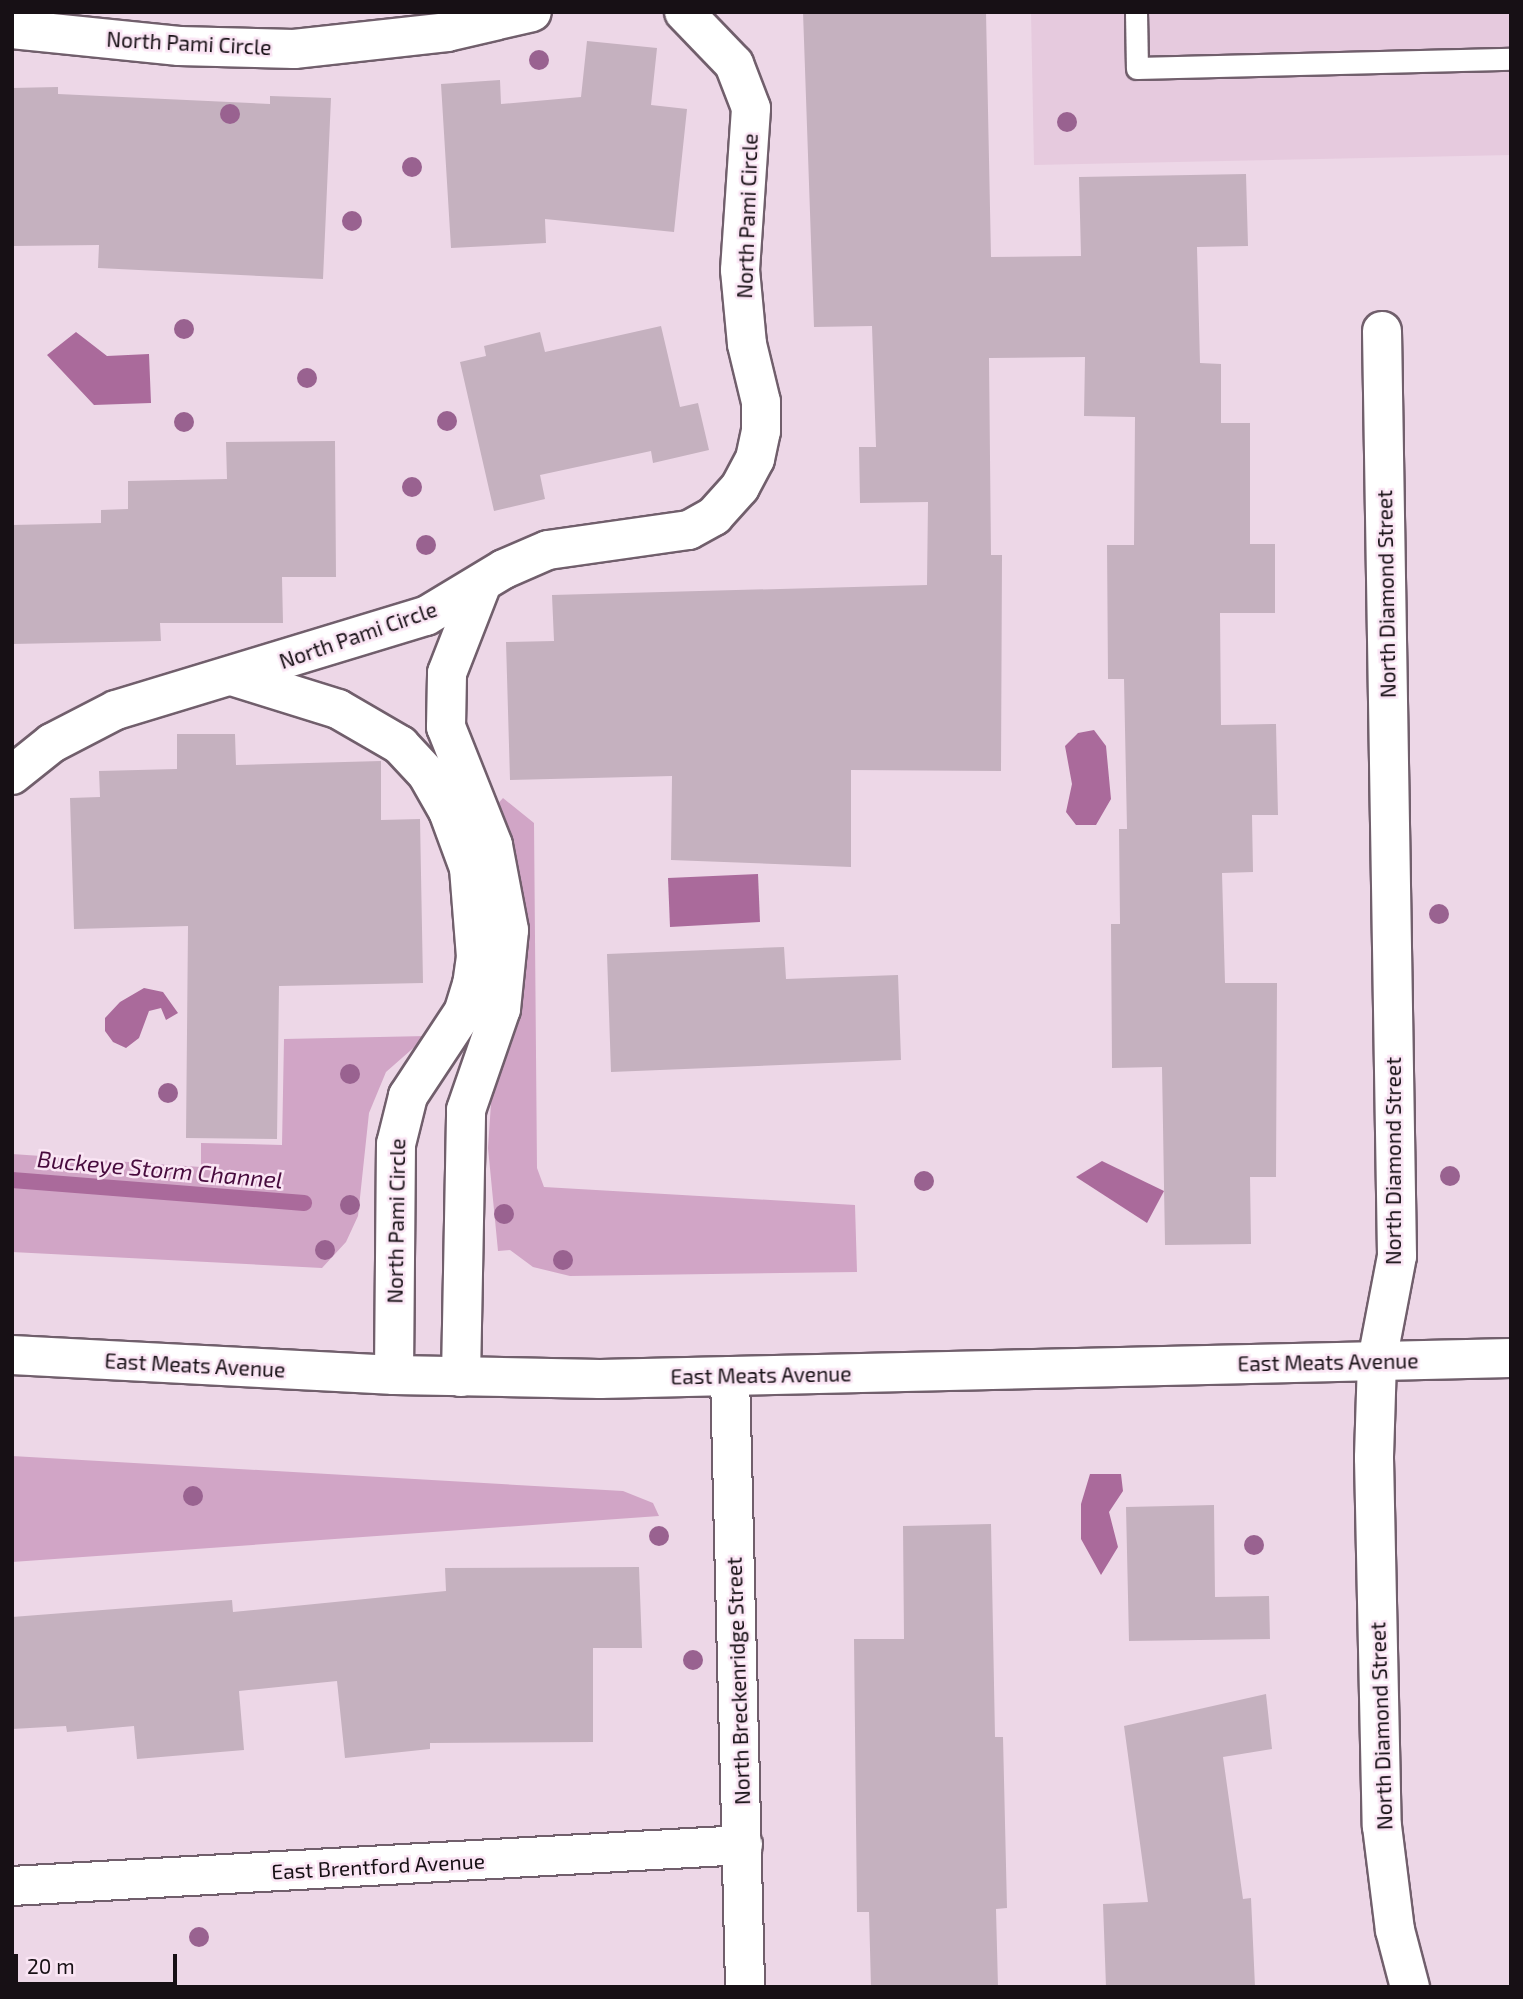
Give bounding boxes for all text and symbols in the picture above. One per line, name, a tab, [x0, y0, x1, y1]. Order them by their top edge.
street label: North Pami Circle	[106, 26, 272, 60]
street label: North Pami Circle	[732, 133, 762, 299]
street label: North Diamond Street	[1372, 490, 1400, 698]
street label: North Pami Circle	[276, 596, 440, 674]
street label: North Diamond Street	[1380, 1057, 1406, 1265]
street label: North Pami Circle	[382, 1138, 410, 1304]
water label: Buckeye Storm Channel	[36, 1145, 284, 1193]
street label: East Meats Avenue	[104, 1348, 286, 1382]
street label: East Meats Avenue	[1237, 1348, 1419, 1376]
street label: East Meats Avenue	[670, 1361, 852, 1389]
street label: North Breckenridge Street	[721, 1557, 755, 1805]
street label: North Diamond Street	[1365, 1621, 1397, 1831]
street label: East Brentford Avenue	[270, 1848, 486, 1884]
scale bar	[18, 1940, 180, 1984]
text: 20 m	[27, 1953, 75, 1978]

